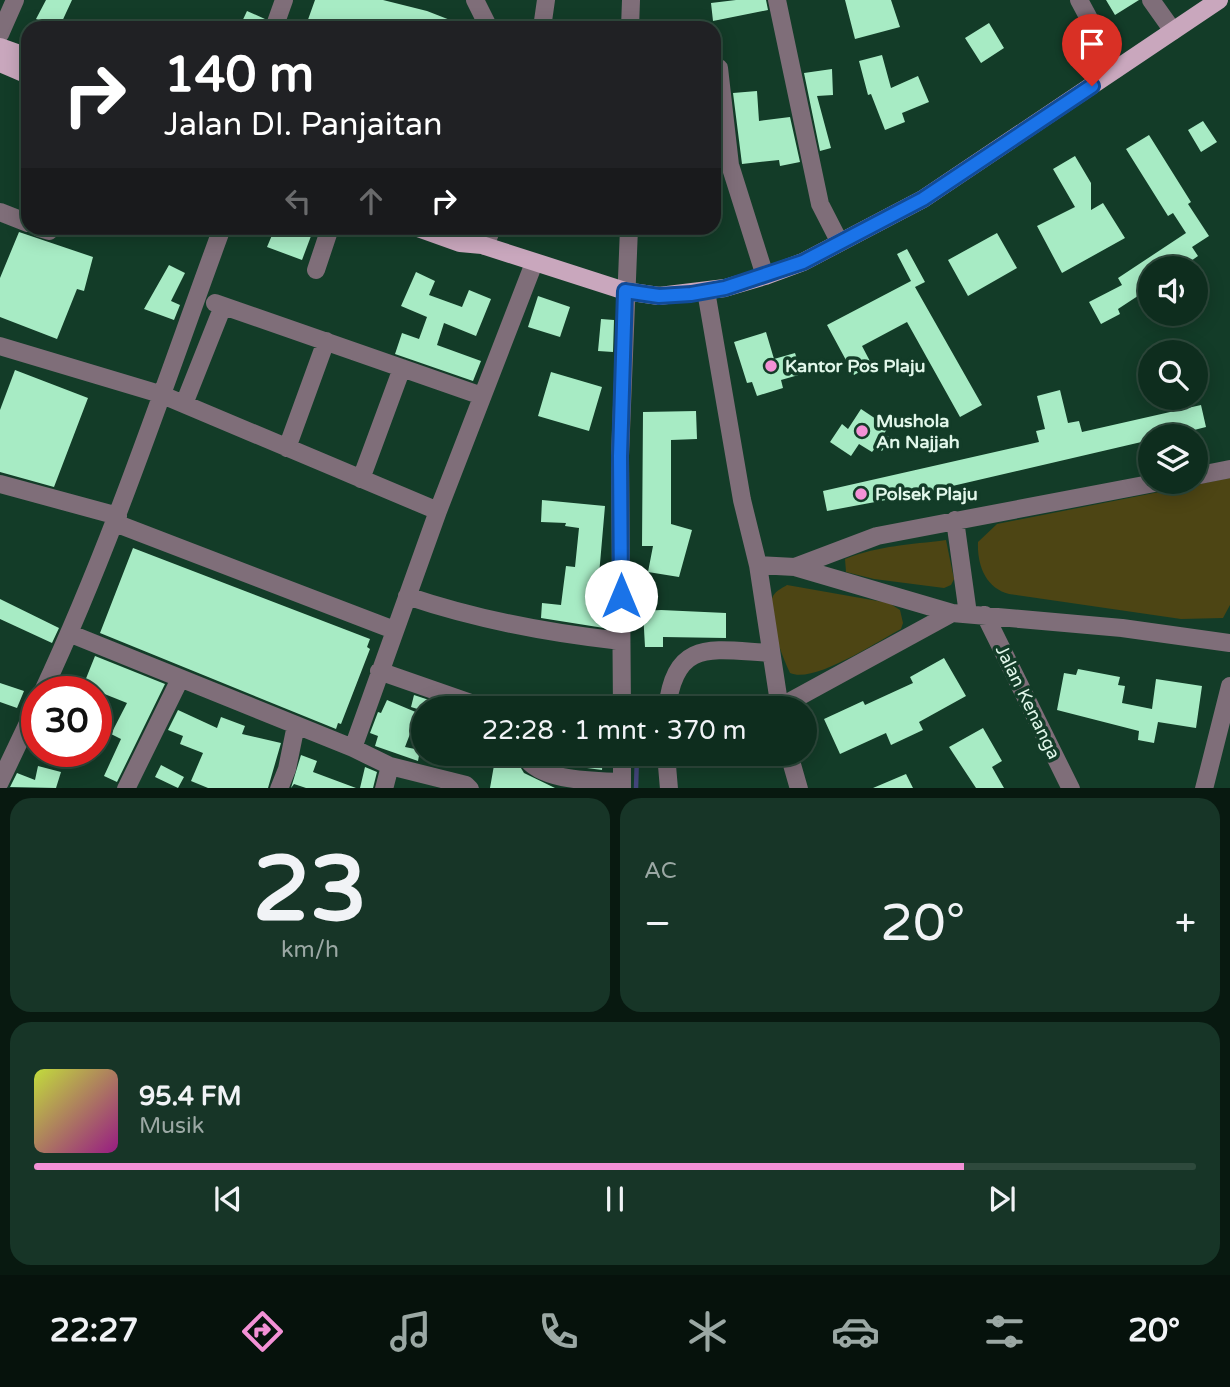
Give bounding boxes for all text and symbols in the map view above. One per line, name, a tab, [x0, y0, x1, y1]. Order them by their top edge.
pin	[1062, 14, 1122, 86]
icon: arrive	[1073, 25, 1111, 63]
text: 140 m	[164, 46, 314, 105]
icon: right	[49, 49, 140, 140]
text: Jalan DI. Panjaitan	[164, 106, 442, 144]
icon: left	[279, 182, 317, 220]
icon: ahead	[352, 182, 390, 220]
icon: right	[425, 182, 463, 220]
map controls	[1138, 256, 1208, 494]
button: sound	[1138, 256, 1208, 326]
button: search	[1138, 340, 1208, 410]
place label: Kantor Pos Plaju	[785, 355, 925, 377]
marker: Kantor Pos Plaju	[763, 358, 779, 374]
place label: Mushola An Najjah	[876, 410, 960, 453]
marker: Mushola An Najjah	[854, 423, 870, 439]
button: layers	[1138, 424, 1208, 494]
place label: Polsek Plaju	[875, 483, 978, 505]
marker: Polsek Plaju	[853, 486, 869, 502]
position arrow	[584, 559, 658, 633]
street label: Jalan Kenanga	[991, 641, 1065, 763]
speed limit sign: 30	[21, 676, 112, 767]
text: 22:28 · 1 mnt · 370 m	[482, 715, 746, 746]
text: 23	[253, 835, 367, 945]
text: AC	[644, 857, 677, 885]
text: 20°	[880, 892, 965, 955]
text: −	[644, 901, 671, 947]
text: +	[1175, 901, 1196, 947]
text: km/h	[281, 936, 339, 964]
text: 95.4 FM	[139, 1081, 242, 1112]
text: Musik	[139, 1112, 204, 1140]
icon: previous	[209, 1180, 247, 1218]
icon: pause	[596, 1180, 634, 1218]
icon: next	[983, 1180, 1021, 1218]
icon: directions	[238, 1307, 287, 1356]
icon: music	[386, 1307, 435, 1356]
icon: phone	[534, 1307, 583, 1356]
icon: climate	[683, 1307, 732, 1356]
icon: car	[831, 1307, 880, 1356]
icon: filters	[980, 1307, 1029, 1356]
text: 22:27	[50, 1312, 138, 1350]
text: 20°	[1128, 1312, 1180, 1350]

